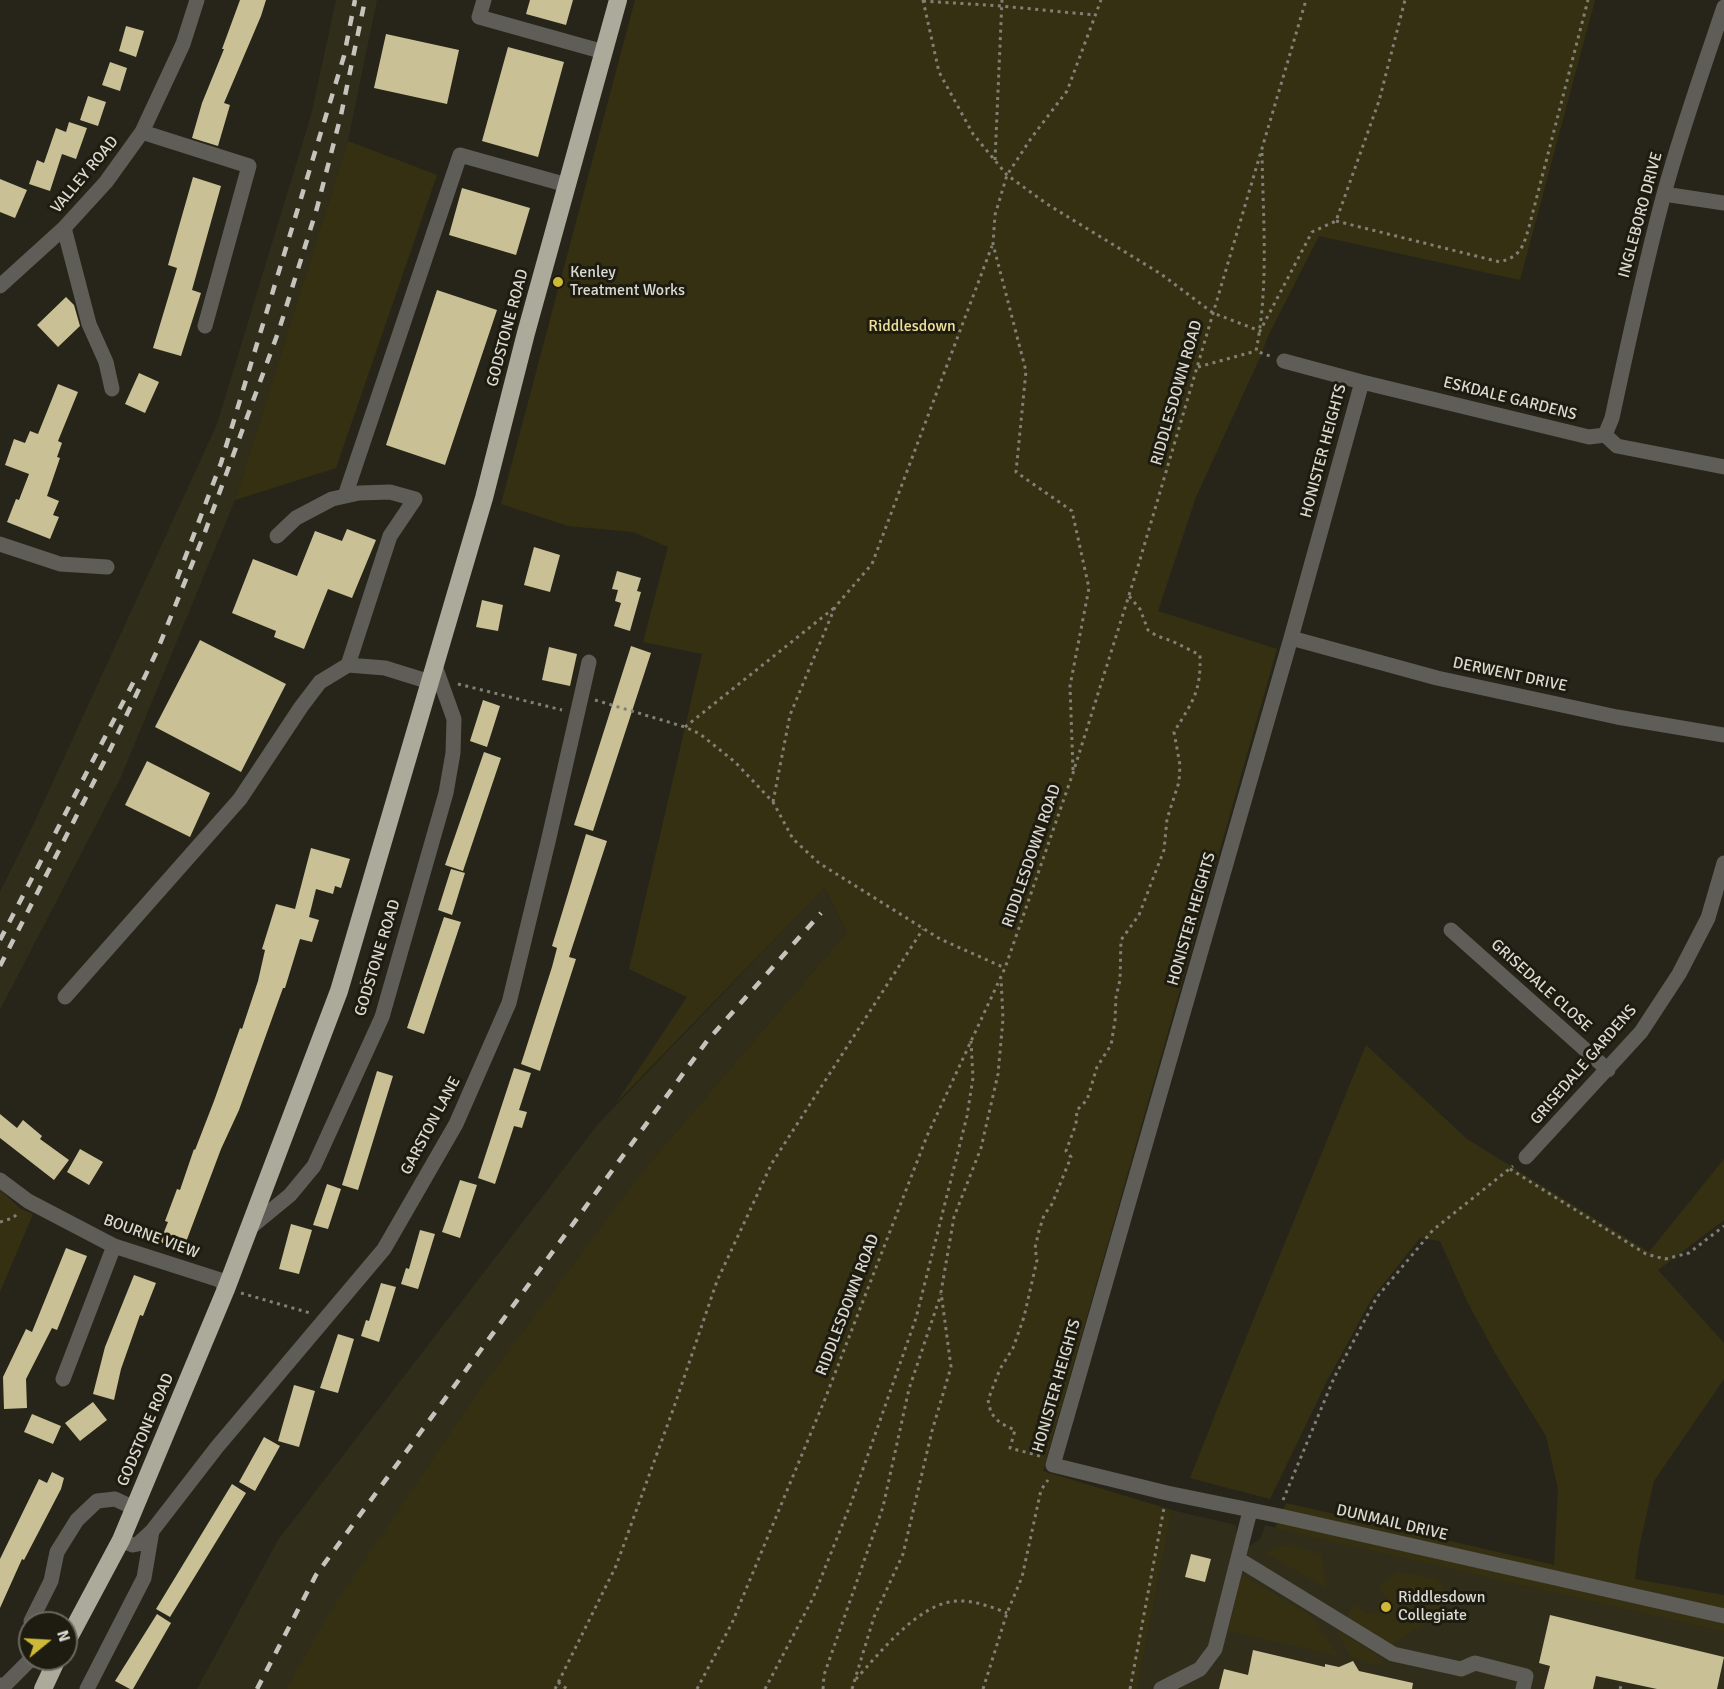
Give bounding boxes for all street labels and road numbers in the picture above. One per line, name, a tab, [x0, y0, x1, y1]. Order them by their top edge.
street label: VALLEY ROAD	[47, 132, 123, 218]
street label: INGLEBORO DRIVE	[1615, 150, 1667, 280]
street label: GODSTONE ROAD	[483, 267, 533, 389]
street label: RIDDLESDOWN ROAD	[1147, 318, 1207, 468]
street label: ESKDALE GARDENS	[1441, 373, 1579, 425]
street label: HONISTER HEIGHTS	[1297, 382, 1351, 520]
street label: DERWENT DRIVE	[1451, 653, 1569, 697]
street label: RIDDLESDOWN ROAD	[999, 782, 1065, 930]
street label: HONISTER HEIGHTS	[1164, 850, 1220, 988]
street label: GODSTONE ROAD	[351, 897, 405, 1019]
street label: GRISEDALE CLOSE	[1487, 936, 1595, 1036]
street label: GRISEDALE GARDENS	[1527, 1001, 1641, 1129]
street label: GARSTON LANE	[397, 1074, 465, 1178]
street label: BOURNE VIEW	[101, 1211, 201, 1263]
street label: RIDDLESDOWN ROAD	[812, 1232, 884, 1378]
street label: HONISTER HEIGHTS	[1029, 1317, 1085, 1455]
street label: GODSTONE ROAD	[114, 1371, 178, 1489]
street label: DUNMAIL DRIVE	[1334, 1501, 1450, 1545]

